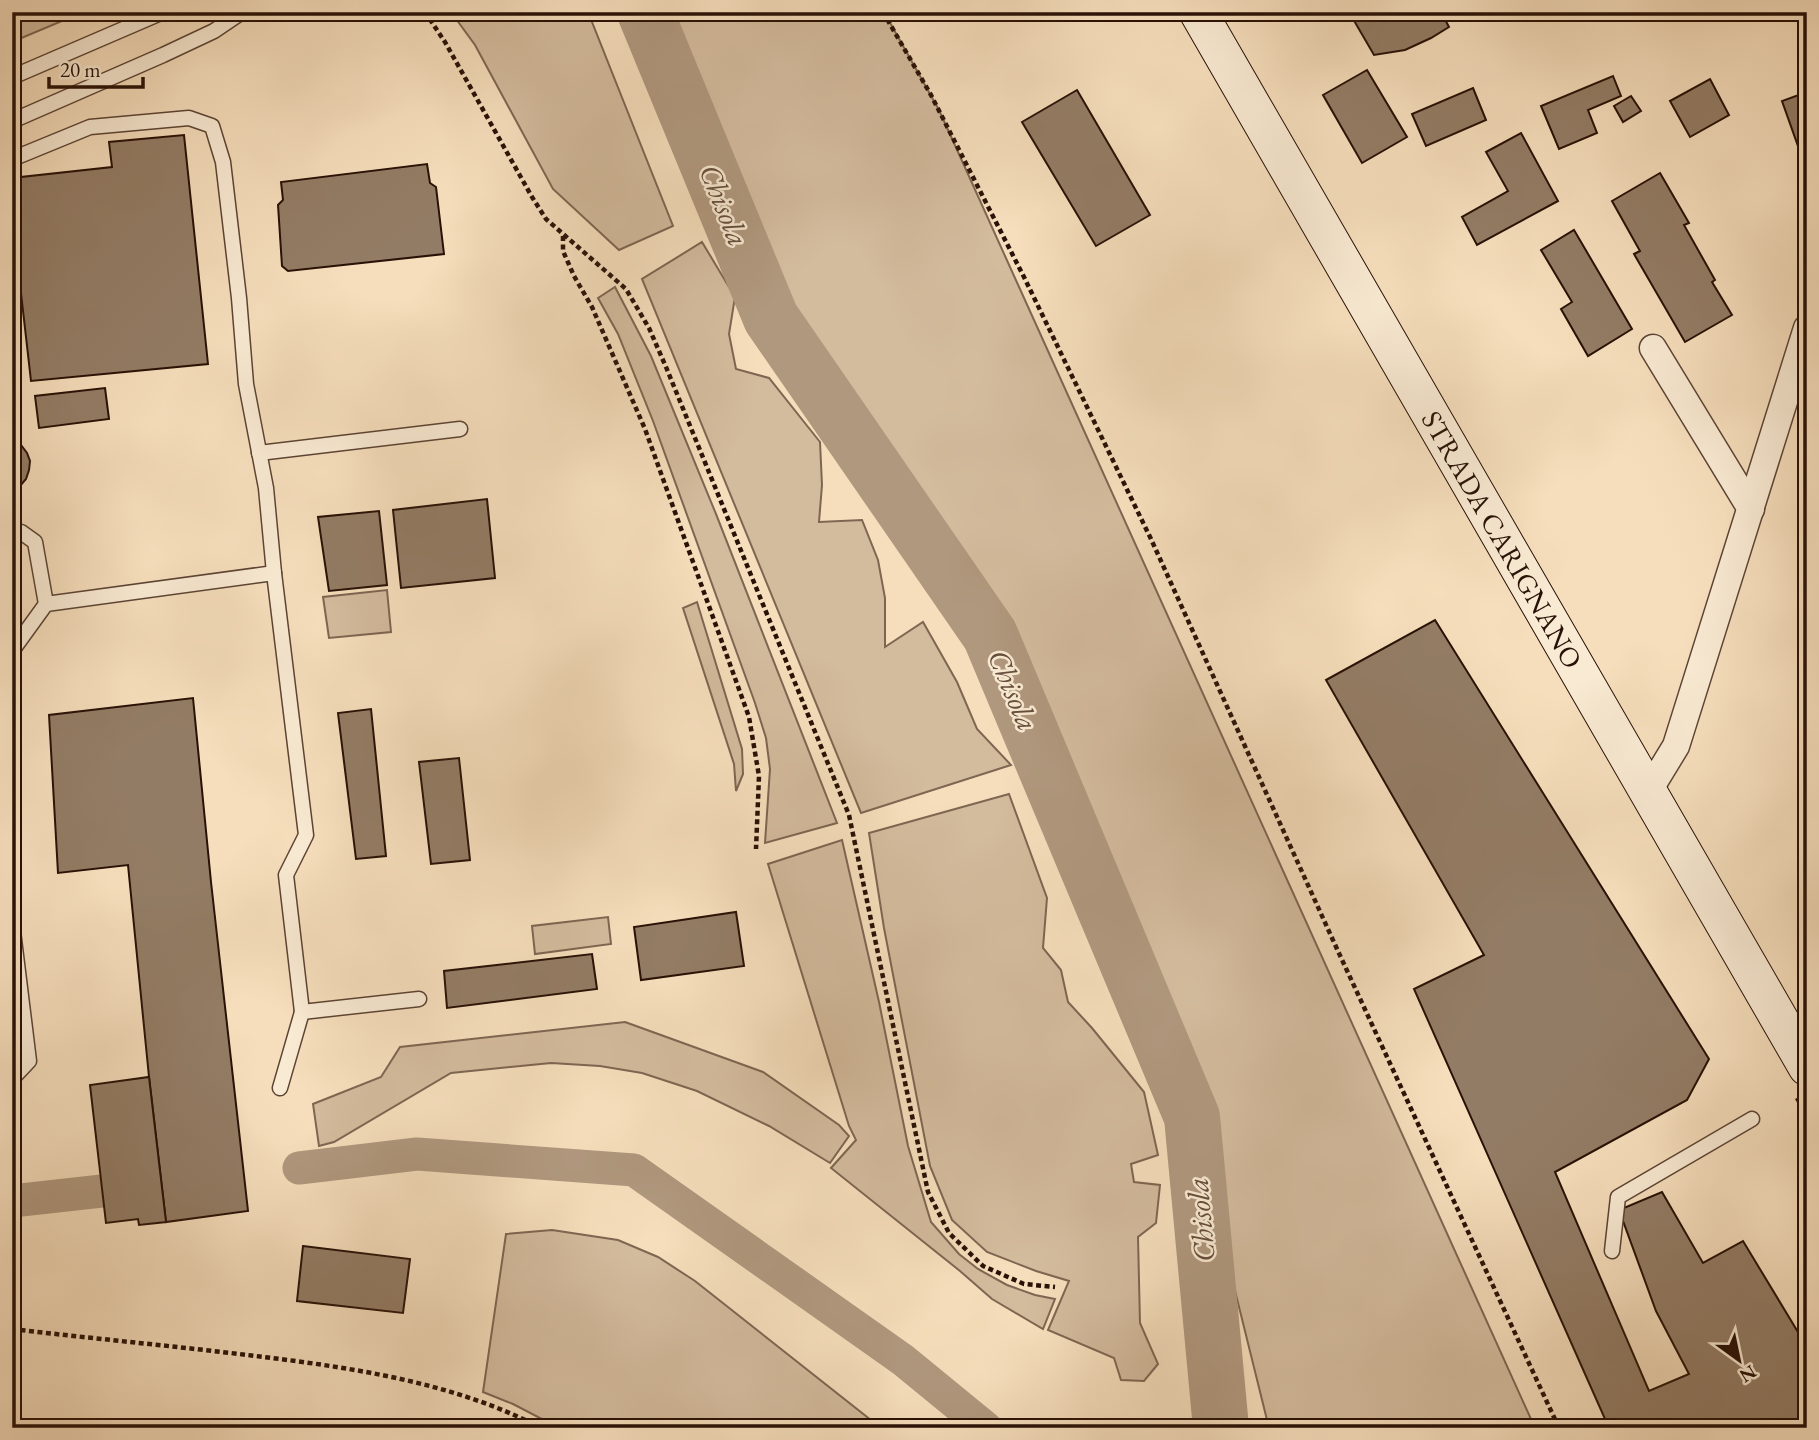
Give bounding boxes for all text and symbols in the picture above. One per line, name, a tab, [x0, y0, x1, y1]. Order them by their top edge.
scale bar	[49, 46, 144, 90]
text: 20 m	[60, 56, 101, 83]
water label: Chisola	[691, 158, 758, 251]
street label: STRADA CARIGNANO	[1414, 404, 1591, 675]
water label: Chisola	[979, 643, 1048, 736]
water label: Chisola	[1177, 1176, 1224, 1264]
north arrow	[1703, 1324, 1773, 1394]
text: N	[1734, 1359, 1761, 1389]

